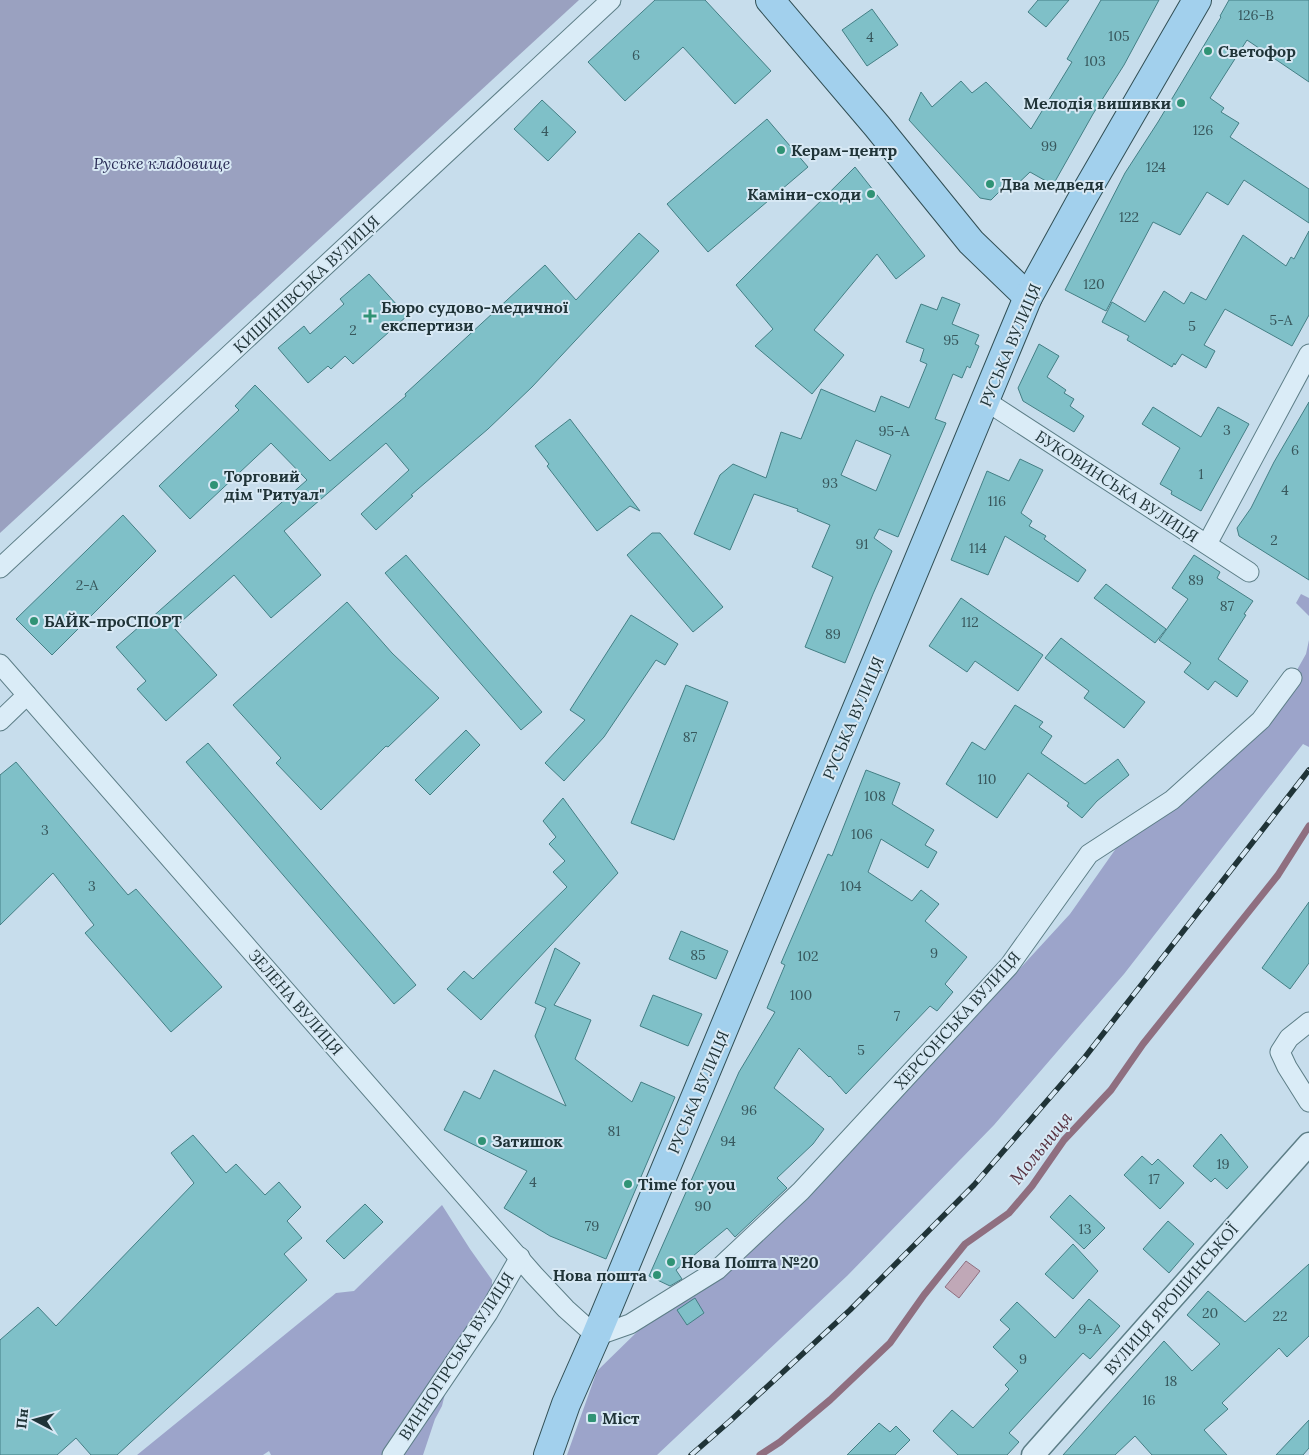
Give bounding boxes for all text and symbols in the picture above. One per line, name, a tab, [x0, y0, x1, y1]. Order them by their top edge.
house number: 126-В	[1238, 6, 1274, 24]
house number: 105	[1108, 27, 1130, 45]
house number: 4	[866, 28, 874, 46]
place label: Светофор	[1218, 41, 1296, 61]
marker: Светофор	[1202, 45, 1214, 57]
house number: 6	[632, 46, 640, 64]
house number: 103	[1084, 52, 1106, 70]
place label: Мелодія вишивки	[1023, 93, 1171, 113]
marker: Мелодія вишивки	[1175, 97, 1187, 109]
house number: 126	[1193, 121, 1213, 139]
house number: 4	[541, 122, 549, 140]
house number: 99	[1041, 137, 1057, 155]
place label: Керам-центр	[791, 140, 897, 160]
marker: Керам-центр	[775, 144, 787, 156]
park label: Руське кладовище	[94, 153, 231, 173]
house number: 124	[1146, 158, 1166, 176]
place label: Два медведя	[1000, 174, 1104, 194]
marker: Два медведя	[984, 178, 996, 190]
place label: Каміни-сходи	[747, 184, 861, 204]
marker: Каміни-сходи	[865, 188, 877, 200]
house number: 122	[1119, 208, 1139, 226]
street label: КИШИНІВСЬКА ВУЛИЦЯ	[229, 211, 383, 357]
house number: 120	[1083, 275, 1105, 293]
street label: РУСЬКА ВУЛИЦЯ	[975, 280, 1045, 410]
place label: Бюро судово-медичної експертизи	[381, 297, 569, 335]
marker: Бюро судово-медичної експертизи	[363, 309, 377, 323]
house number: 5-А	[1270, 311, 1293, 329]
house number: 5	[1188, 317, 1196, 335]
house number: 2	[349, 321, 357, 339]
house number: 95	[943, 331, 959, 349]
house number: 3	[1223, 421, 1231, 439]
house number: 95-А	[878, 422, 910, 440]
street label: БУКОВИНСЬКА ВУЛИЦЯ	[1032, 426, 1202, 546]
house number: 6	[1291, 441, 1299, 459]
house number: 1	[1198, 465, 1204, 483]
place label: Торговий дім "Ритуал"	[224, 466, 324, 504]
house number: 93	[822, 474, 838, 492]
marker: Торговий дім "Ритуал"	[208, 479, 220, 491]
house number: 4	[1281, 481, 1289, 499]
house number: 116	[988, 492, 1006, 510]
house number: 2	[1270, 531, 1278, 549]
house number: 91	[855, 535, 869, 553]
house number: 114	[969, 539, 987, 557]
house number: 89	[1188, 571, 1204, 589]
house number: 2-А	[76, 576, 99, 594]
house number: 87	[1220, 597, 1235, 615]
place label: БАЙК-проСПОРТ	[44, 611, 182, 631]
house number: 112	[961, 613, 979, 631]
marker: БАЙК-проСПОРТ	[28, 615, 40, 627]
house number: 89	[825, 625, 841, 643]
street label: РУСЬКА ВУЛИЦЯ	[818, 653, 888, 783]
house number: 87	[683, 728, 698, 746]
house number: 110	[978, 770, 996, 788]
house number: 108	[864, 787, 886, 805]
house number: 3	[41, 821, 49, 839]
house number: 106	[851, 825, 873, 843]
house number: 3	[88, 877, 96, 895]
house number: 104	[840, 877, 862, 895]
house number: 9	[930, 944, 938, 962]
street label: ЗЕЛЕНА ВУЛИЦЯ	[245, 945, 347, 1059]
house number: 85	[690, 946, 706, 964]
house number: 102	[797, 947, 819, 965]
street label: ХЕРСОНСЬКА ВУЛИЦЯ	[890, 947, 1024, 1093]
house number: 100	[790, 986, 812, 1004]
house number: 7	[894, 1007, 901, 1025]
street label: РУСЬКА ВУЛИЦЯ	[663, 1027, 733, 1157]
house number: 5	[857, 1041, 865, 1059]
house number: 96	[741, 1101, 757, 1119]
water label: Мольниця	[1004, 1107, 1077, 1189]
house number: 81	[608, 1122, 620, 1140]
place label: Затишок	[492, 1131, 563, 1151]
house number: 94	[720, 1132, 736, 1150]
marker: Затишок	[476, 1135, 488, 1147]
house number: 19	[1216, 1155, 1230, 1173]
house number: 17	[1148, 1170, 1160, 1188]
house number: 4	[529, 1173, 537, 1191]
place label: Time for you	[638, 1174, 736, 1194]
marker: Time for you	[622, 1178, 634, 1190]
house number: 90	[695, 1197, 711, 1215]
house number: 79	[585, 1217, 599, 1235]
street label: ВУЛИЦЯ ЯРОШИНСЬКОЇ	[1100, 1219, 1243, 1379]
house number: 13	[1079, 1220, 1092, 1238]
place label: Нова Пошта №20	[681, 1252, 819, 1272]
marker: Нова Пошта №20	[665, 1256, 677, 1268]
place label: Нова пошта	[553, 1265, 648, 1285]
street label: ВИННОГІРСЬКА ВУЛИЦЯ	[394, 1268, 518, 1444]
marker: Нова пошта	[651, 1269, 663, 1281]
house number: 20	[1202, 1304, 1218, 1322]
house number: 22	[1272, 1307, 1288, 1325]
house number: 9-А	[1078, 1320, 1102, 1338]
house number: 9	[1019, 1350, 1027, 1368]
house number: 18	[1165, 1372, 1178, 1390]
house number: 16	[1142, 1391, 1156, 1409]
north arrow	[10, 1395, 60, 1445]
text: Пн	[12, 1408, 32, 1430]
place label: Міст	[602, 1408, 640, 1428]
marker: Міст	[586, 1412, 598, 1424]

